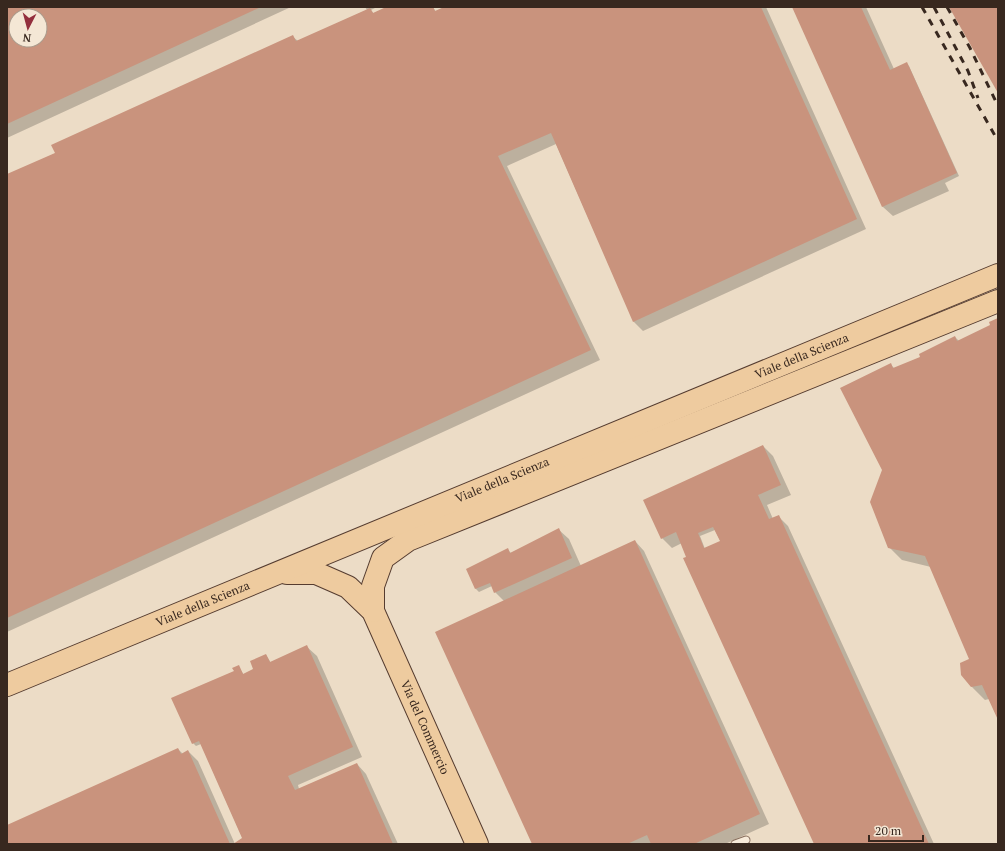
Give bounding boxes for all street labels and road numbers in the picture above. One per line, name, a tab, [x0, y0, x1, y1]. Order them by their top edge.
street label: Viale della Scienza	[752, 330, 851, 382]
street label: Viale della Scienza	[453, 454, 551, 506]
street label: Viale della Scienza	[154, 577, 252, 630]
street label: Via del Commercio	[398, 678, 453, 777]

